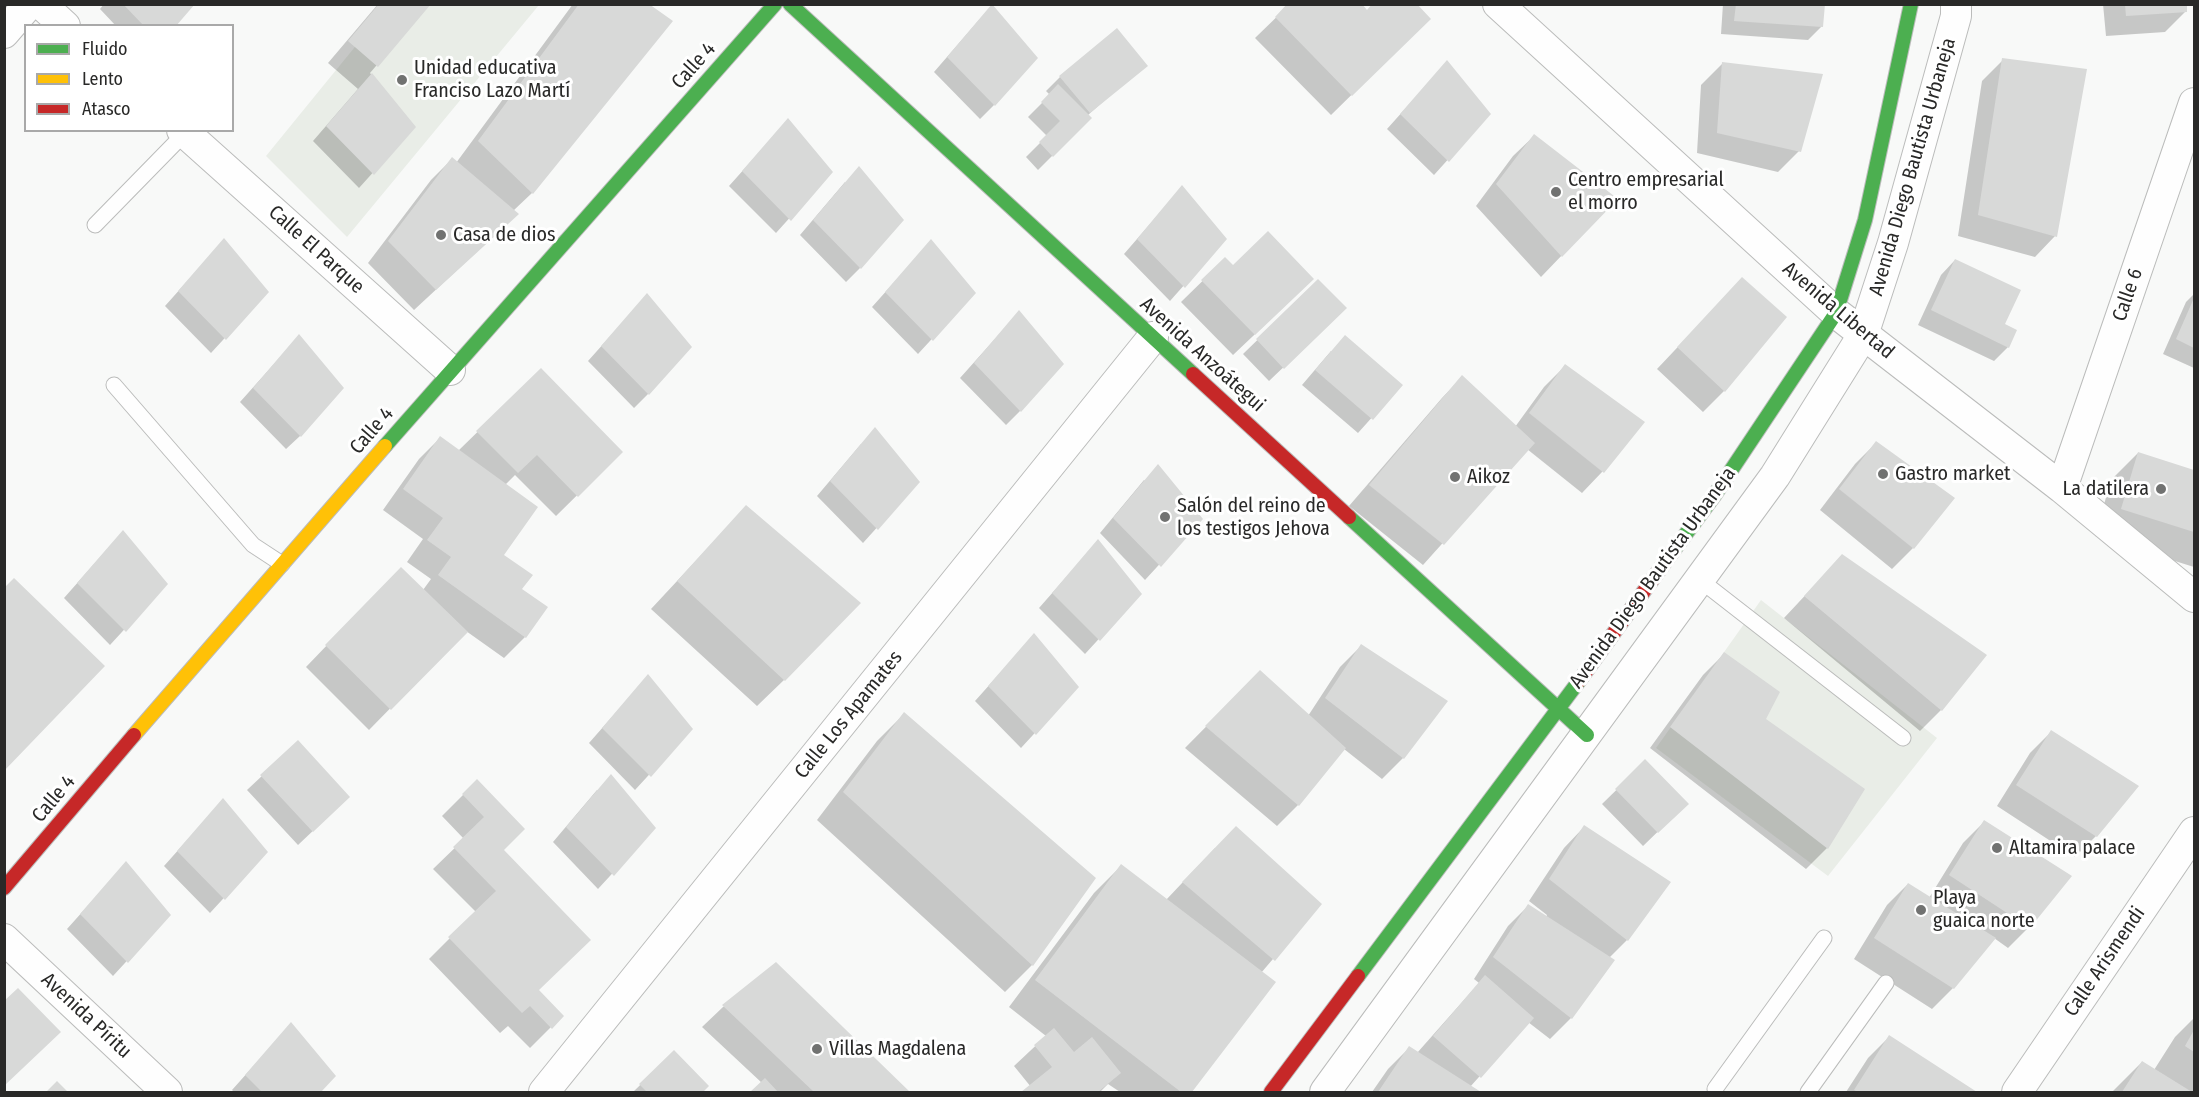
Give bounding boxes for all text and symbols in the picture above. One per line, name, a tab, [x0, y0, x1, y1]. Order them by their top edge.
legend	[24, 24, 234, 132]
street label: Avenida Diego Bautista Urbaneja	[1865, 35, 1961, 299]
text: Fluido	[82, 38, 128, 60]
street label: Calle 4	[667, 38, 721, 94]
place label: Unidad educativa Franciso Lazo Martí	[414, 56, 570, 103]
text: Lento	[82, 68, 123, 90]
marker: Unidad educativa Franciso Lazo Martí	[395, 73, 409, 87]
text: Atasco	[82, 98, 130, 120]
place label: Centro empresarial el morro	[1568, 168, 1724, 215]
marker: Centro empresarial el morro	[1549, 185, 1563, 199]
street label: Calle El Parque	[263, 201, 369, 299]
place label: Casa de dios	[453, 223, 556, 247]
marker: Casa de dios	[434, 228, 448, 242]
street label: Avenida Libertad	[1777, 257, 1899, 365]
street label: Calle 6	[2108, 265, 2148, 325]
street label: Avenida Anzoátegui	[1135, 293, 1269, 417]
street label: Calle 4	[345, 403, 399, 459]
place label: Gastro market	[1895, 462, 2011, 486]
street label: Avenida Diego Bautista Urbaneja	[1565, 463, 1741, 693]
place label: Aikoz	[1467, 465, 1510, 489]
marker: Gastro market	[1876, 467, 1890, 481]
marker: Aikoz	[1448, 470, 1462, 484]
place label: La datilera	[2062, 477, 2149, 501]
marker: La datilera	[2154, 482, 2168, 496]
place label: Salón del reino de los testigos Jehova	[1177, 494, 1330, 541]
marker: Salón del reino de los testigos Jehova	[1158, 510, 1172, 524]
street label: Calle Los Apamates	[790, 646, 908, 784]
street label: Calle 4	[27, 770, 81, 828]
place label: Altamira palace	[2009, 836, 2135, 860]
marker: Altamira palace	[1990, 841, 2004, 855]
place label: Playa guaica norte	[1933, 886, 2035, 933]
marker: Playa guaica norte	[1914, 903, 1928, 917]
street label: Calle Arismendi	[2059, 903, 2151, 1021]
street label: Avenida Píritu	[36, 968, 136, 1064]
place label: Villas Magdalena	[829, 1037, 966, 1061]
marker: Villas Magdalena	[810, 1042, 824, 1056]

